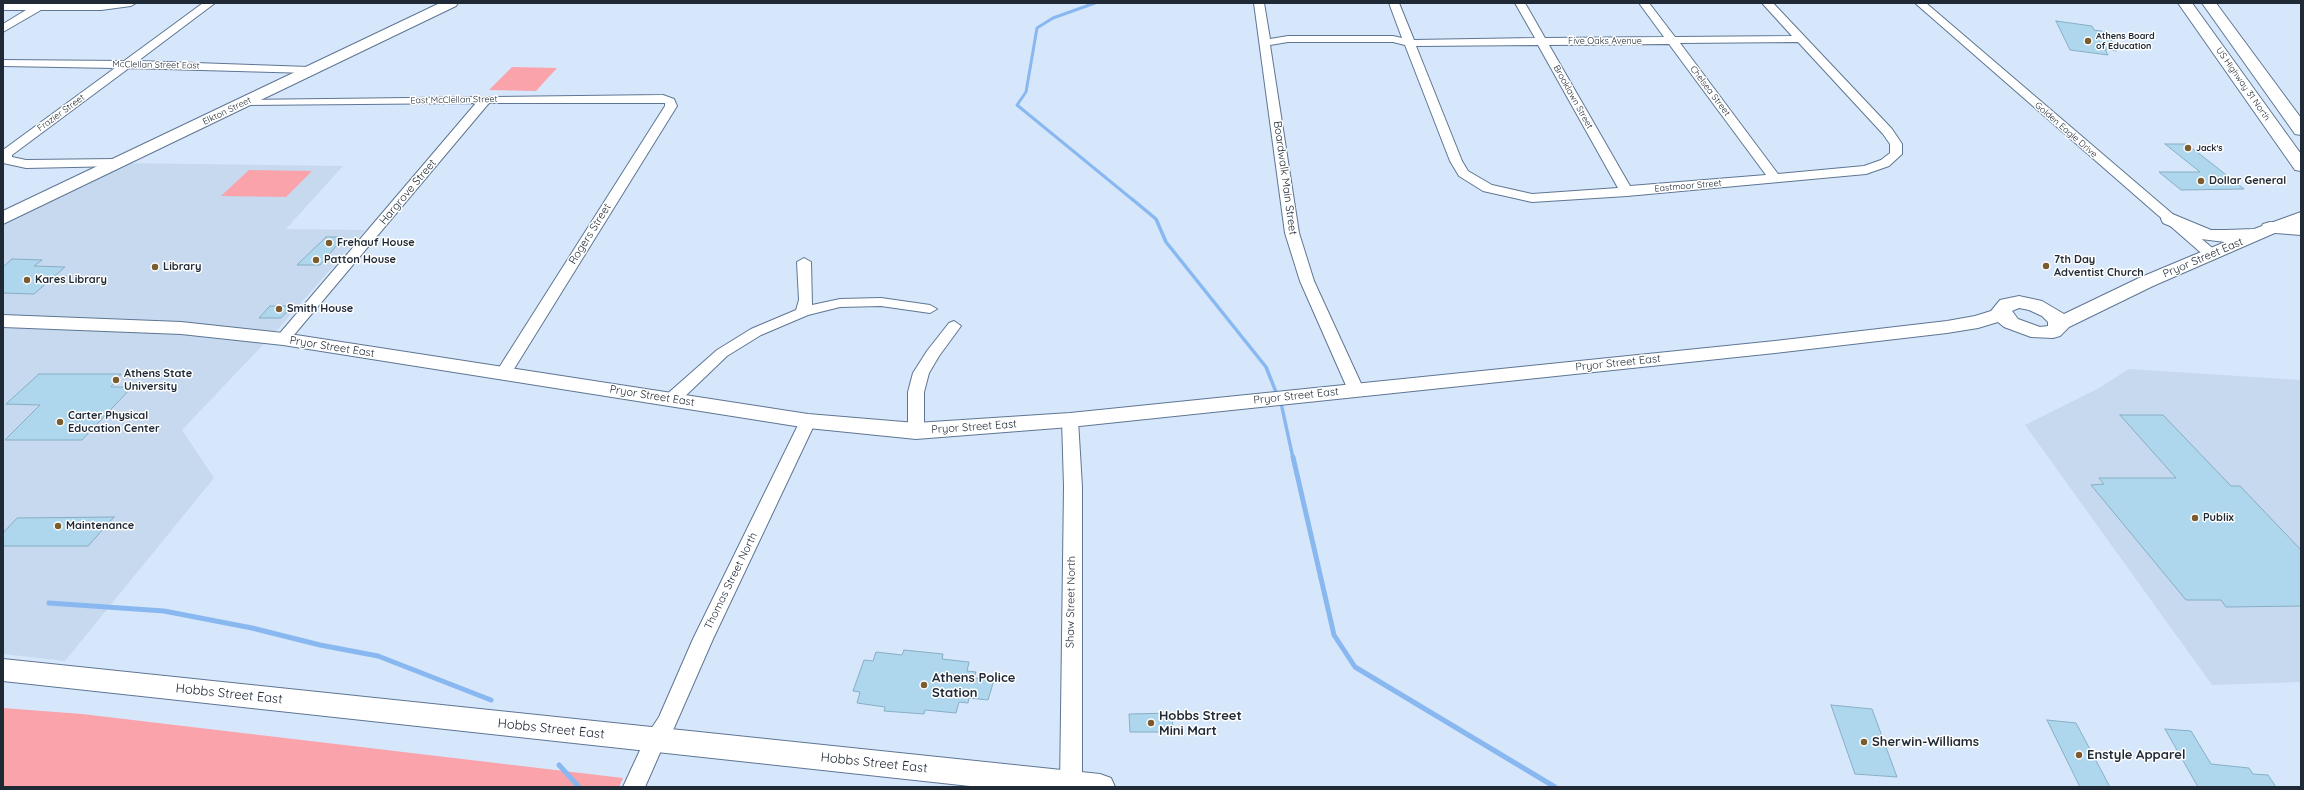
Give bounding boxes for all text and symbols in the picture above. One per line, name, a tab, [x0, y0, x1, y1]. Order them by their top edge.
place label: Athens Board of Education	[2096, 31, 2155, 52]
street label: Five Oaks Avenue	[1568, 36, 1642, 46]
marker: Athens Board of Education	[2083, 36, 2093, 46]
street label: US Highway 31 North	[2214, 45, 2272, 123]
street label: McClellan Street East	[112, 59, 200, 71]
street label: Brooklawn Street	[1551, 63, 1595, 131]
street label: Chelsea Street	[1688, 64, 1732, 118]
street label: Frazier Street	[35, 92, 87, 134]
street label: East McClellan Street	[410, 94, 498, 106]
street label: Elkton Street	[201, 95, 253, 127]
street label: Golden Eagle Drive	[2033, 100, 2099, 160]
street label: Boardwalk Main Street	[1270, 120, 1300, 236]
marker: Jack's	[2183, 143, 2193, 153]
place label: Jack's	[2196, 143, 2223, 153]
street label: Hargrove Street	[377, 157, 439, 227]
place label: Dollar General	[2209, 174, 2286, 188]
marker: Dollar General	[2196, 176, 2206, 186]
street label: Eastmoor Street	[1654, 178, 1722, 194]
street label: Rogers Street	[566, 201, 614, 267]
street label: Pryor Street East	[2161, 235, 2245, 281]
place label: Frehauf House	[337, 236, 415, 250]
marker: Frehauf House	[324, 238, 334, 248]
place label: Patton House	[324, 253, 396, 267]
place label: 7th Day Adventist Church	[2054, 253, 2144, 279]
marker: Patton House	[311, 255, 321, 265]
place label: Library	[163, 260, 201, 274]
marker: 7th Day Adventist Church	[2041, 261, 2051, 271]
marker: Library	[150, 262, 160, 272]
place label: Kares Library	[35, 273, 107, 287]
marker: Kares Library	[22, 275, 32, 285]
place label: Smith House	[287, 302, 353, 316]
marker: Smith House	[274, 304, 284, 314]
street label: Pryor Street East	[289, 334, 375, 360]
street label: Pryor Street East	[1575, 352, 1661, 374]
place label: Athens State University	[124, 367, 192, 393]
marker: Athens State University	[111, 375, 121, 385]
street label: Pryor Street East	[609, 383, 695, 409]
street label: Pryor Street East	[1253, 385, 1339, 407]
place label: Carter Physical Education Center	[68, 409, 160, 435]
marker: Carter Physical Education Center	[55, 417, 65, 427]
street label: Pryor Street East	[931, 417, 1017, 437]
place label: Publix	[2203, 511, 2234, 525]
marker: Publix	[2190, 513, 2200, 523]
place label: Maintenance	[66, 519, 134, 533]
marker: Maintenance	[53, 521, 63, 531]
street label: Thomas Street North	[702, 530, 760, 632]
street label: Shaw Street North	[1064, 556, 1078, 648]
place label: Athens Police Station	[932, 670, 1015, 701]
marker: Athens Police Station	[919, 680, 929, 690]
street label: Hobbs Street East	[175, 681, 283, 707]
place label: Hobbs Street Mini Mart	[1159, 708, 1242, 739]
street label: Hobbs Street East	[497, 716, 605, 742]
marker: Hobbs Street Mini Mart	[1146, 718, 1156, 728]
place label: Sherwin-Williams	[1872, 734, 1979, 750]
marker: Sherwin-Williams	[1859, 737, 1869, 747]
place label: Enstyle Apparel	[2087, 747, 2185, 763]
street label: Hobbs Street East	[820, 750, 928, 776]
marker: Enstyle Apparel	[2074, 750, 2084, 760]

